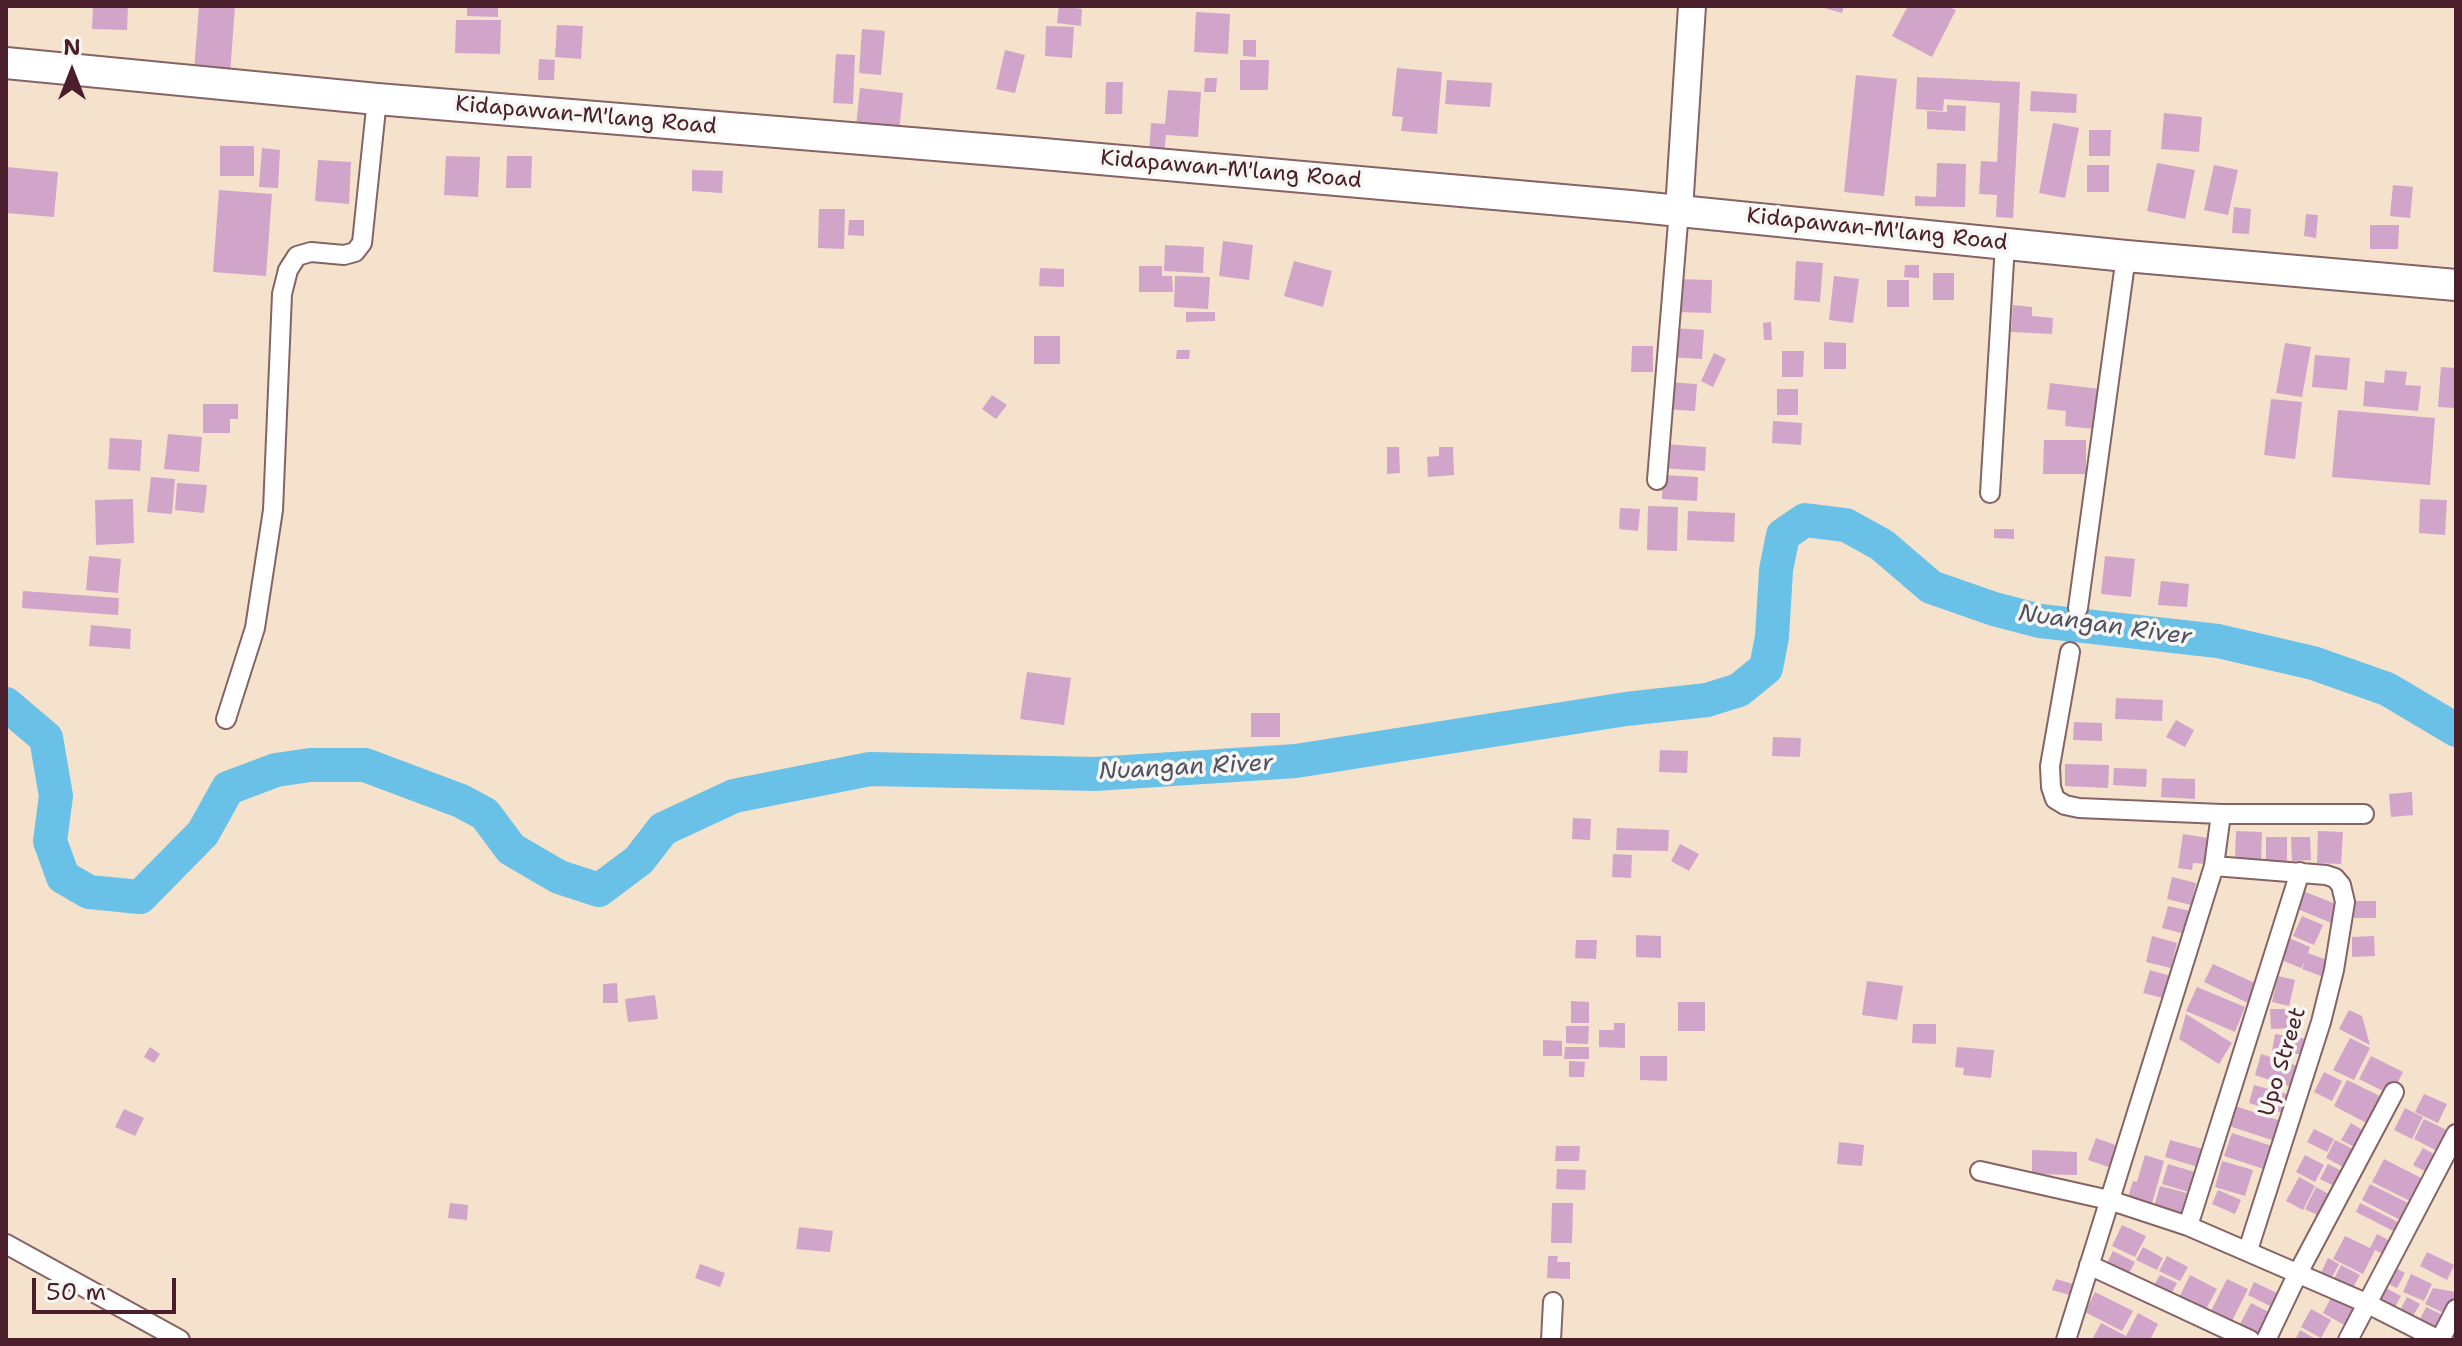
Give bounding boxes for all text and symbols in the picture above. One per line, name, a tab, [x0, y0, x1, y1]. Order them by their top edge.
north arrow	[32, 32, 112, 112]
text: N	[63, 33, 81, 62]
street label: Kidapawan-M'lang Road	[454, 91, 718, 141]
street label: Kidapawan-M'lang Road	[1099, 145, 1363, 195]
street label: Kidapawan-M'lang Road	[1745, 203, 2009, 257]
water label: Nuangan River	[2016, 600, 2194, 652]
water label: Nuangan River	[1098, 749, 1274, 787]
street label: Upo Street	[2254, 1004, 2312, 1120]
scale bar	[36, 1262, 180, 1312]
text: 50 m	[46, 1276, 106, 1308]

